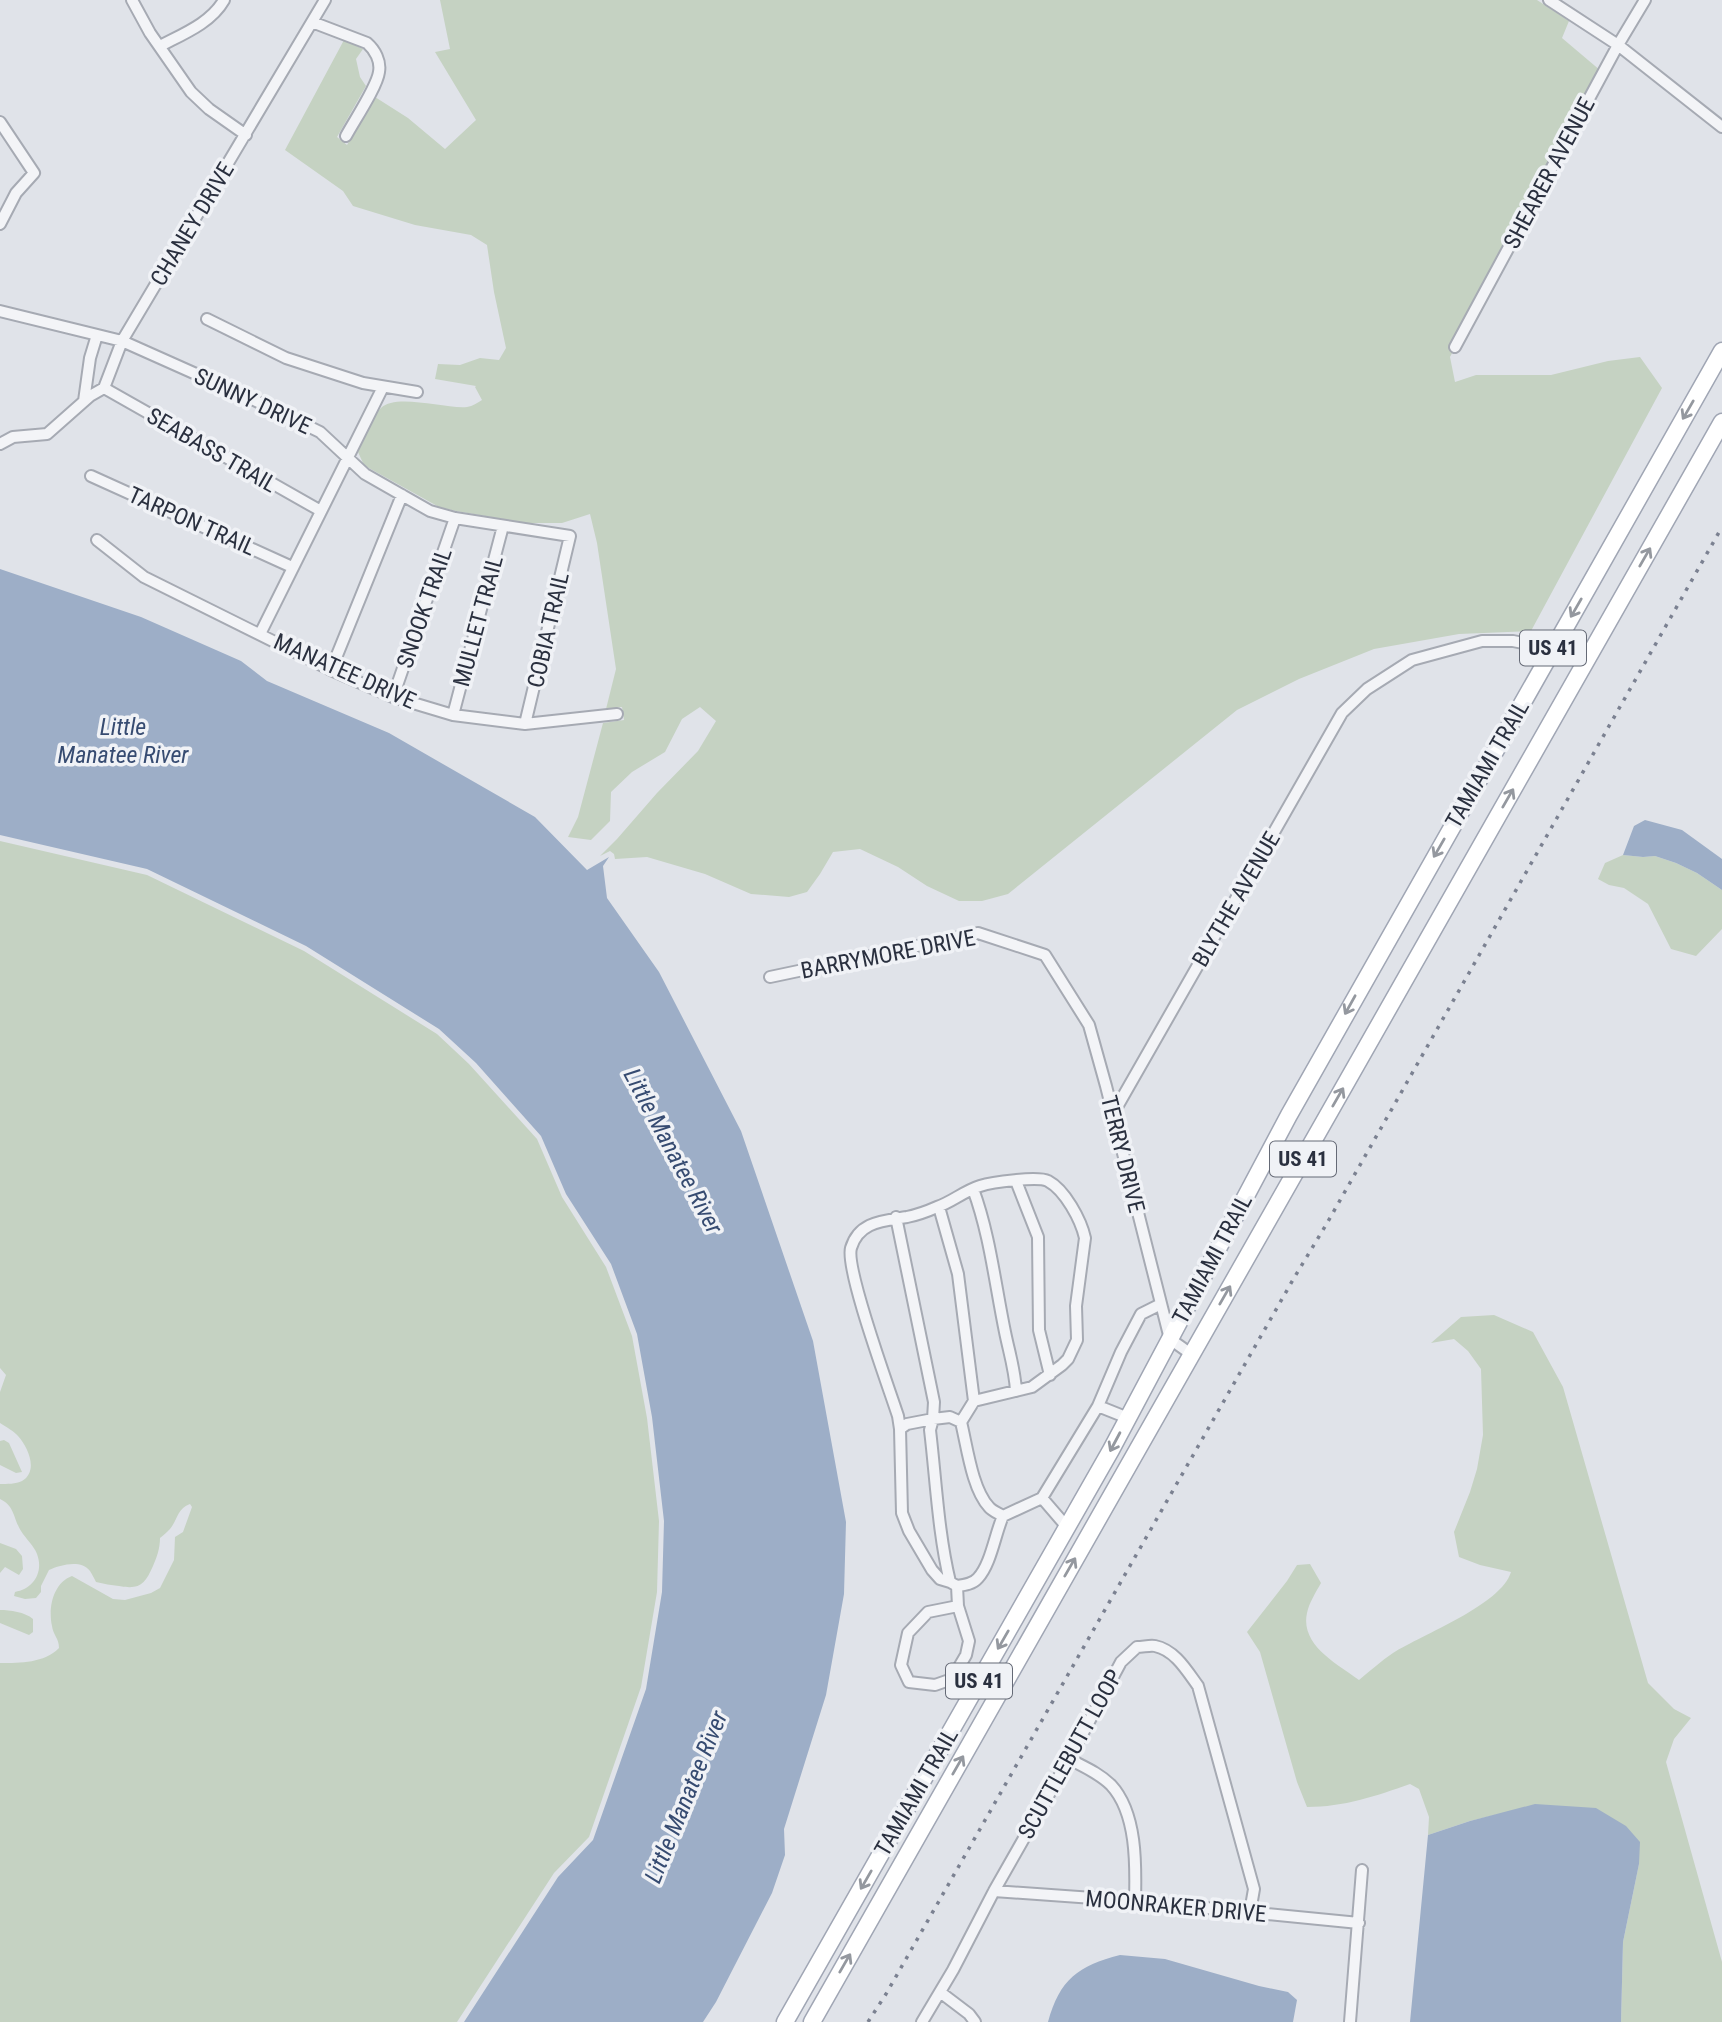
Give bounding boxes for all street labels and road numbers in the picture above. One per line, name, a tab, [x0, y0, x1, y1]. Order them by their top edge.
street label: SHEARER AVENUE	[1498, 93, 1601, 253]
street label: CHANEY DRIVE	[145, 158, 240, 291]
street label: SUNNY DRIVE	[190, 363, 315, 440]
street label: SEABASS TRAIL	[142, 402, 281, 498]
street label: TARPON TRAIL	[124, 481, 260, 562]
street label: SNOOK TRAIL	[391, 544, 458, 672]
street label: MULLET TRAIL	[448, 553, 509, 689]
street label: COBIA TRAIL	[522, 570, 575, 690]
street label: MANATEE DRIVE	[270, 628, 420, 715]
road number: US 41	[1520, 630, 1586, 666]
street label: TAMIAMI TRAIL	[1440, 696, 1535, 833]
street label: BLYTHE AVENUE	[1187, 827, 1286, 971]
street label: BARRYMORE DRIVE	[798, 924, 978, 985]
street label: TERRY DRIVE	[1095, 1093, 1150, 1216]
road number: US 41	[1270, 1142, 1336, 1176]
street label: TAMIAMI TRAIL	[1167, 1190, 1258, 1329]
road number: US 41	[946, 1664, 1012, 1698]
street label: SCUTTLEBUTT LOOP	[1013, 1665, 1128, 1844]
street label: TAMIAMI TRAIL	[869, 1724, 964, 1861]
street label: MOONRAKER DRIVE	[1084, 1885, 1268, 1928]

